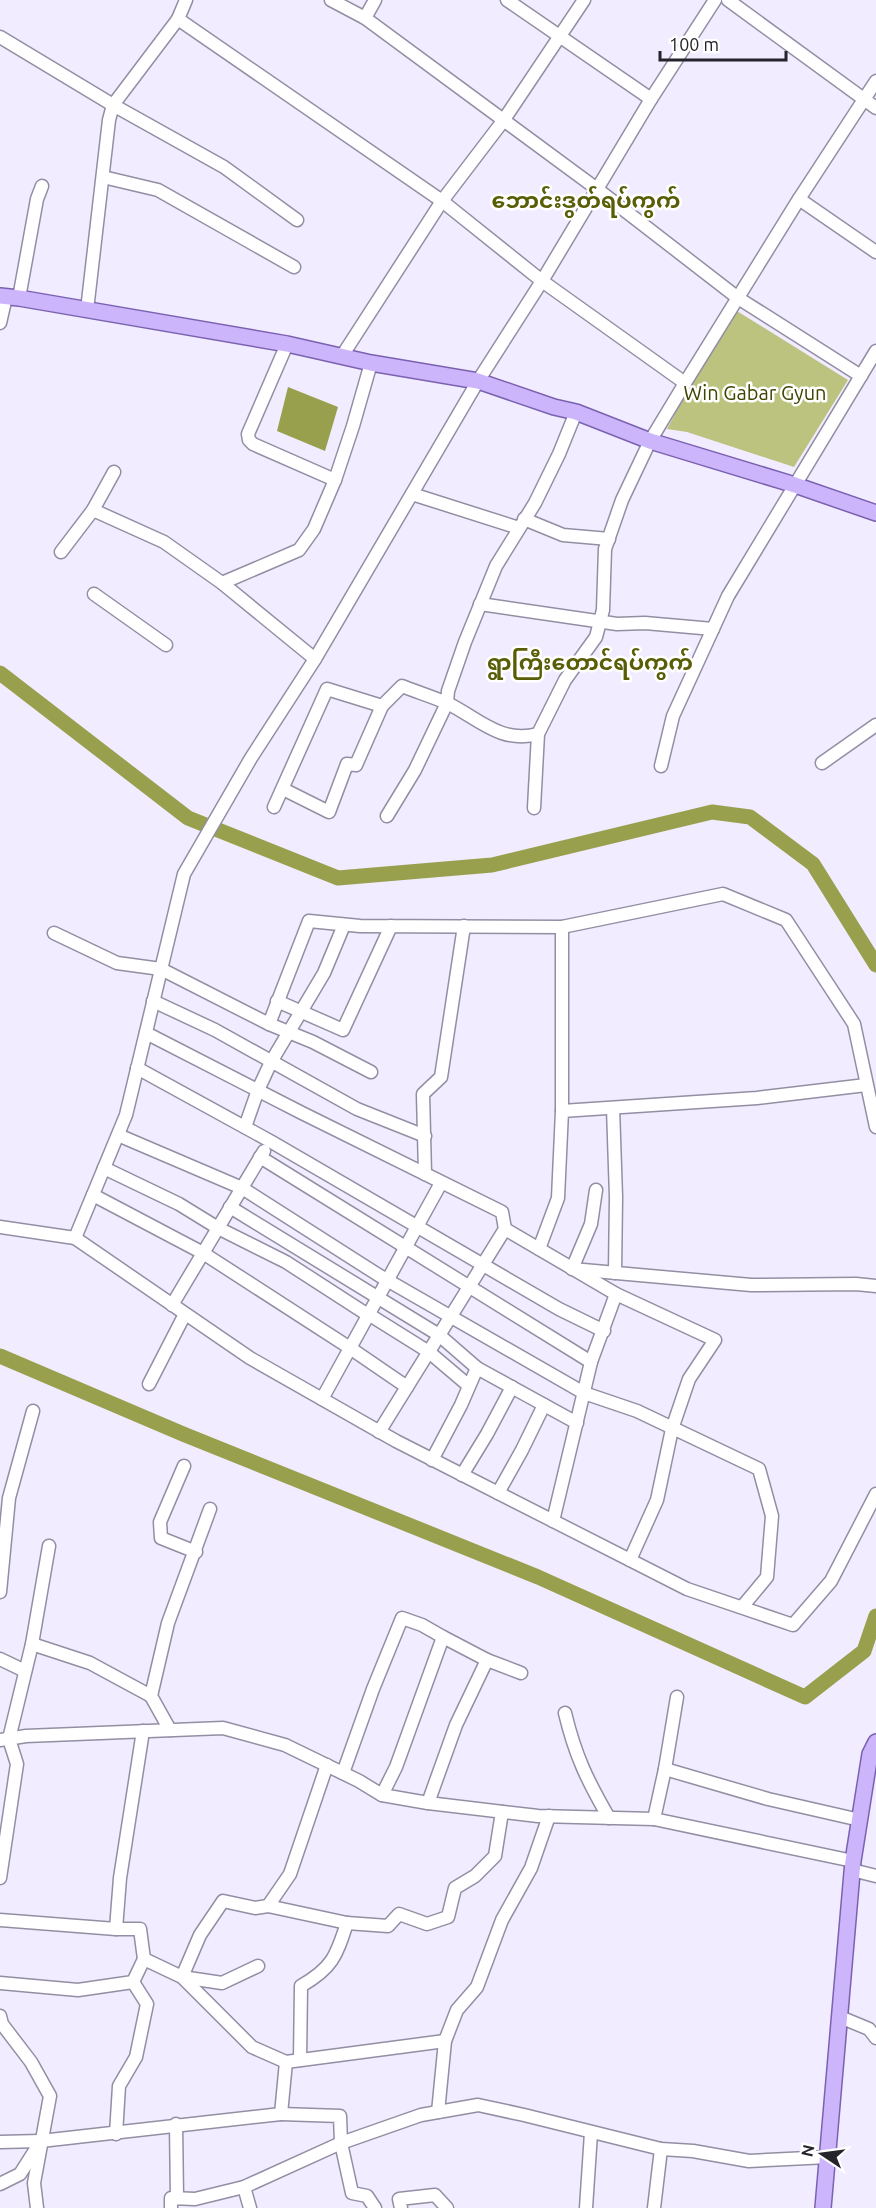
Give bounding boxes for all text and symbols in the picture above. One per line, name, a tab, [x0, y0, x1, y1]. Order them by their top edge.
scale bar	[660, 24, 786, 62]
text: 100 m	[669, 34, 719, 54]
district label: ဘောင်းဒွတ်ရပ်ကွက်	[492, 185, 680, 218]
park label: Win Gabar Gyun	[683, 381, 827, 404]
district label: ရွာကြီးတောင်ရပ်ကွက်	[487, 647, 693, 680]
north arrow	[792, 2124, 852, 2184]
text: N	[797, 2143, 817, 2158]

